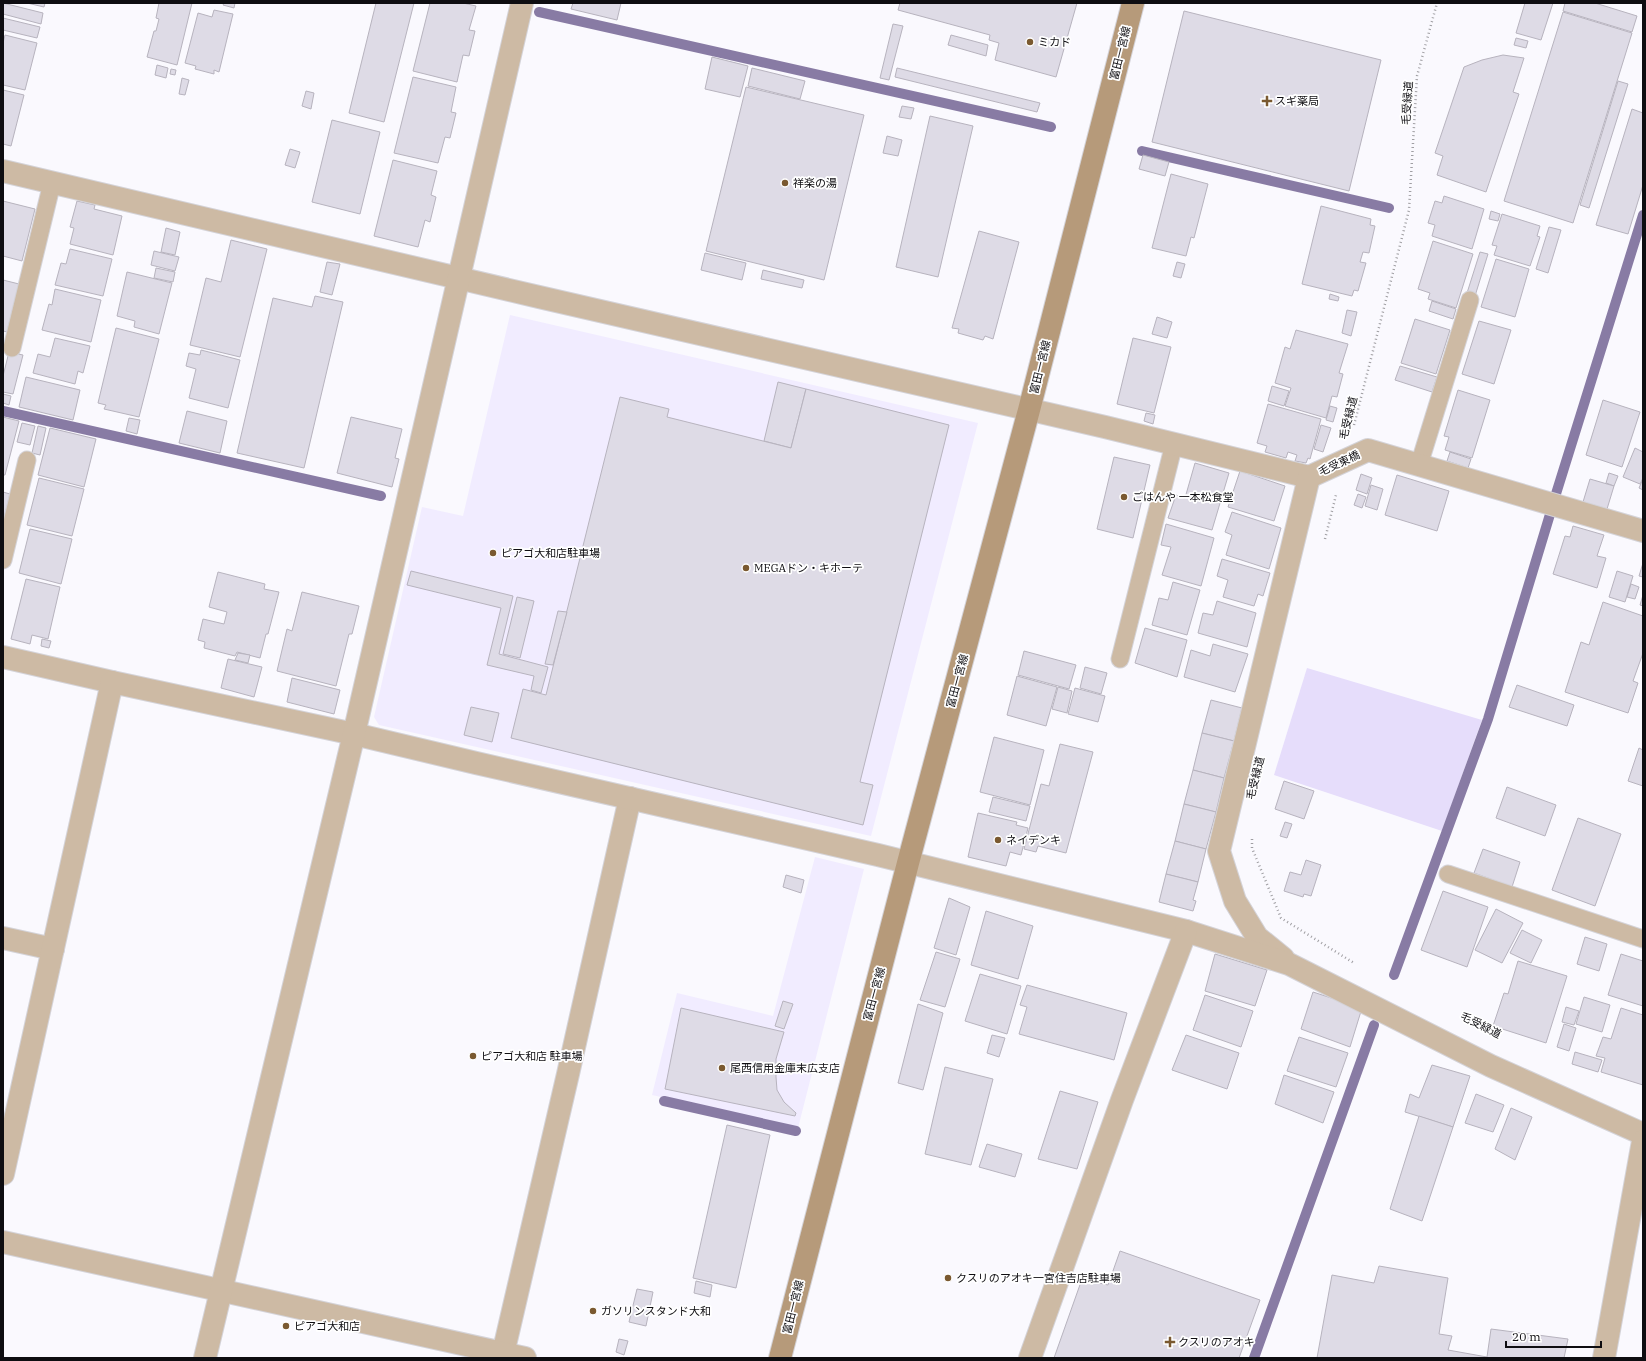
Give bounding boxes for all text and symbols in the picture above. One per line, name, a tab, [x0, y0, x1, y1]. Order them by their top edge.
street label: 富田一宮線	[1107, 25, 1133, 81]
place label: ミカド	[1038, 35, 1071, 49]
marker: ミカド	[1025, 37, 1035, 47]
street label: 毛受緑道	[1398, 81, 1416, 125]
place label: スギ薬局	[1275, 94, 1319, 108]
marker: スギ薬局	[1262, 96, 1272, 106]
place label: 祥楽の湯	[793, 176, 837, 190]
marker: 祥楽の湯	[780, 178, 790, 188]
street label: 富田一宮線	[1027, 339, 1053, 395]
street label: 毛受緑道	[1336, 395, 1360, 441]
street label: 毛受東橋	[1316, 447, 1362, 479]
place label: ごはんや 一本松食堂	[1132, 490, 1234, 504]
marker: ごはんや 一本松食堂	[1119, 492, 1129, 502]
place label: ピアゴ大和店駐車場	[501, 546, 600, 560]
marker: ピアゴ大和店駐車場	[488, 548, 498, 558]
place label: MEGAドン・キホーテ	[754, 561, 863, 575]
marker: MEGAドン・キホーテ	[741, 563, 751, 573]
street label: 富田一宮線	[943, 653, 971, 709]
street label: 毛受緑道	[1243, 755, 1267, 801]
place label: ネイデンキ	[1006, 833, 1061, 847]
marker: ネイデンキ	[993, 835, 1003, 845]
street label: 富田一宮線	[860, 966, 888, 1022]
street label: 毛受緑道	[1458, 1009, 1504, 1041]
place label: ピアゴ大和店 駐車場	[481, 1049, 583, 1063]
marker: ピアゴ大和店 駐車場	[468, 1051, 478, 1061]
place label: 尾西信用金庫末広支店	[730, 1061, 840, 1075]
marker: 尾西信用金庫末広支店	[717, 1063, 727, 1073]
place label: クスリのアオキ一宮住吉店駐車場	[956, 1271, 1121, 1285]
marker: クスリのアオキ一宮住吉店駐車場	[943, 1273, 953, 1283]
street label: 富田一宮線	[780, 1279, 806, 1335]
place label: ガソリンスタンド大和	[601, 1304, 711, 1318]
marker: ガソリンスタンド大和	[588, 1306, 598, 1316]
place label: ピアゴ大和店	[294, 1319, 360, 1333]
marker: ピアゴ大和店	[281, 1321, 291, 1331]
scale bar	[1506, 1323, 1601, 1349]
text: 20 m	[1512, 1329, 1541, 1344]
place label: クスリのアオキ	[1178, 1335, 1255, 1349]
marker: クスリのアオキ	[1165, 1337, 1175, 1347]

